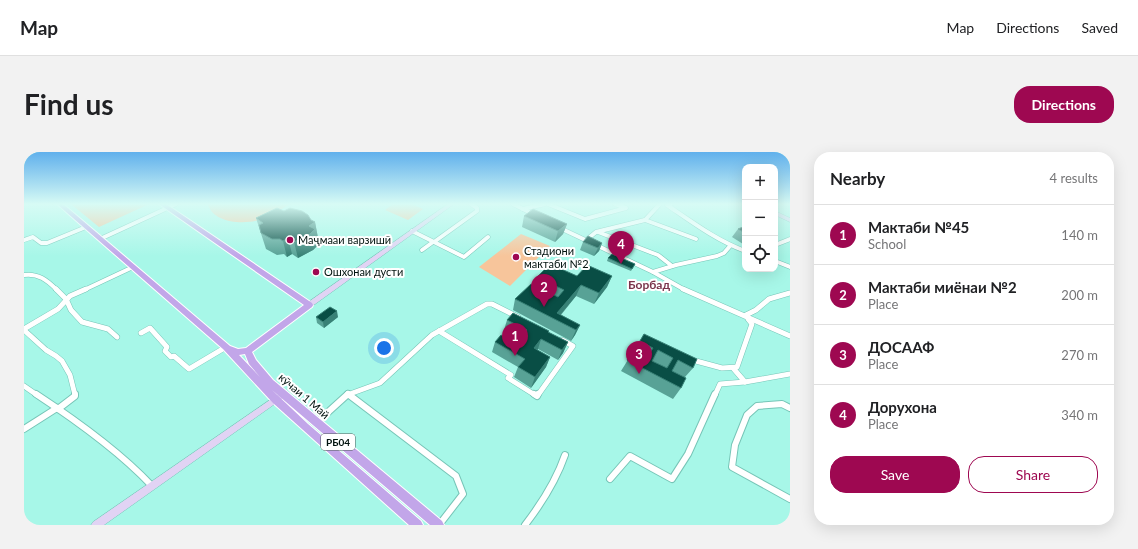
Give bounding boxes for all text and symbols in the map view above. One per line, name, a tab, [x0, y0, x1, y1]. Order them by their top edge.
text: Map	[20, 16, 58, 39]
text: Map	[947, 19, 974, 36]
text: Directions	[996, 19, 1059, 36]
text: Saved	[1081, 19, 1118, 36]
button: Directions	[1014, 86, 1114, 123]
text: Find us	[24, 87, 114, 121]
map controls	[742, 164, 778, 272]
button: +	[742, 164, 778, 200]
text: Nearby	[830, 168, 885, 189]
text: 4 results	[1050, 170, 1098, 186]
button: −	[742, 200, 778, 236]
text: Мактаби №45	[868, 218, 969, 236]
text: 1	[839, 227, 847, 243]
text: 140 m	[1061, 227, 1098, 243]
pin: 4	[608, 231, 634, 264]
place label: Маҷмааи варзишӣ	[298, 233, 391, 246]
marker: Маҷмааи варзишӣ	[285, 235, 295, 245]
button: locate	[742, 236, 778, 272]
text: School	[868, 236, 906, 252]
place label: Стадиони мактаби №2	[524, 244, 589, 270]
marker: Стадиони мактаби №2	[511, 252, 521, 262]
place label: Ошхонаи дусти	[324, 265, 403, 278]
marker: Ошхонаи дусти	[311, 267, 321, 277]
pin: 2	[531, 274, 557, 307]
district label: Борбад	[628, 277, 670, 292]
text: Мактаби миёнаи №2	[868, 278, 1017, 296]
text: 2	[839, 287, 847, 303]
text: 200 m	[1061, 287, 1098, 303]
text: Place	[868, 296, 898, 312]
pin: 1	[502, 323, 528, 356]
your location	[374, 338, 394, 358]
text: ДОСААФ	[868, 338, 934, 356]
pin: 3	[626, 341, 652, 374]
text: 3	[839, 347, 847, 363]
text: 270 m	[1061, 347, 1098, 363]
text: Place	[868, 356, 898, 372]
street label: кӯчаи 1 Май	[276, 370, 332, 421]
text: Дорухона	[868, 398, 937, 416]
text: 4	[839, 407, 847, 423]
text: 340 m	[1061, 407, 1098, 423]
text: Place	[868, 416, 898, 432]
road number: РБ04	[321, 434, 355, 450]
button: Save	[830, 456, 960, 493]
button: Share	[968, 456, 1098, 493]

